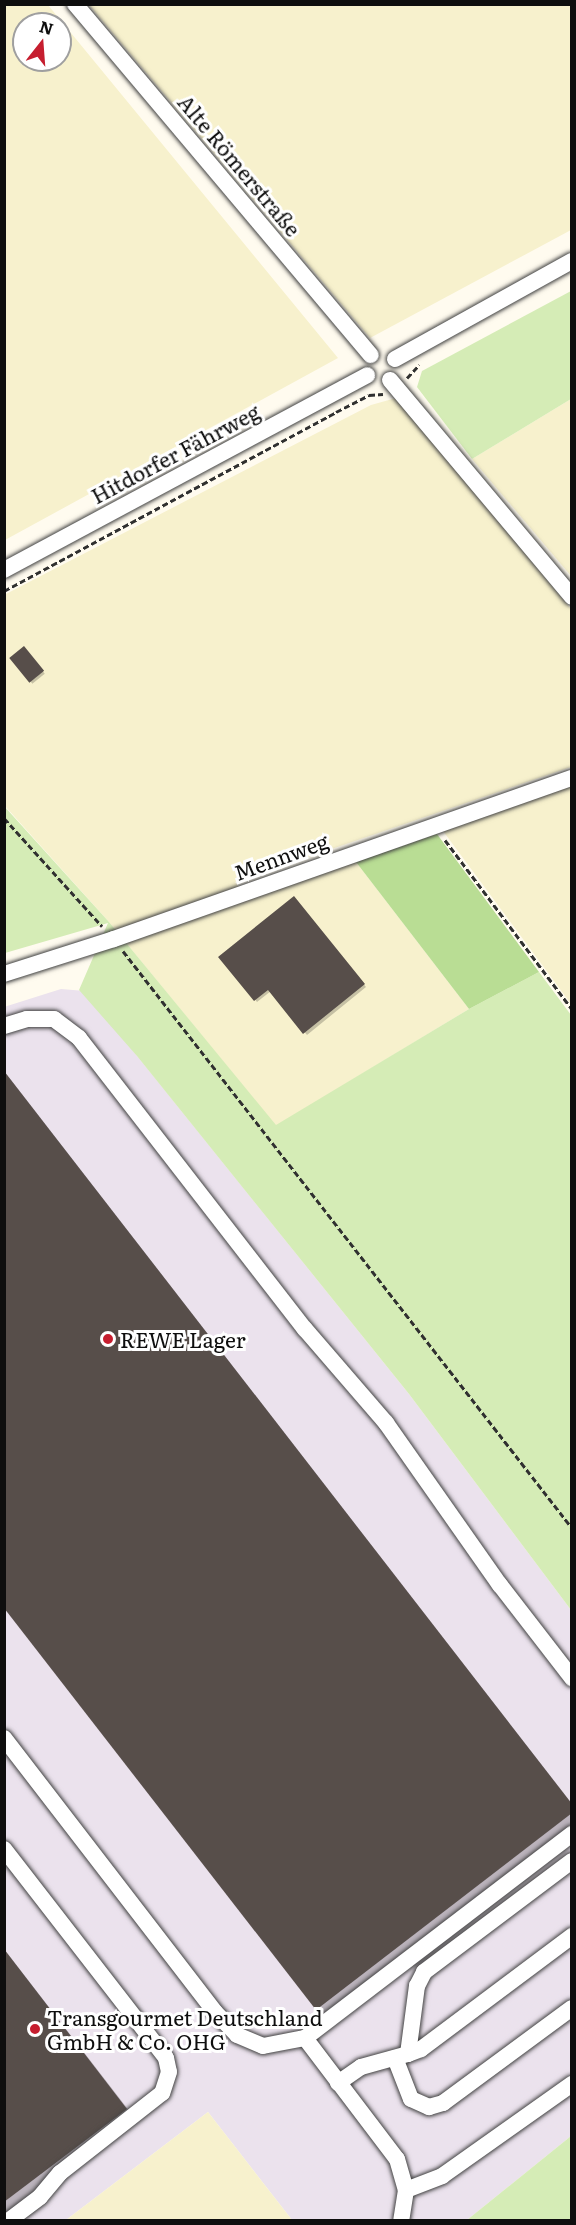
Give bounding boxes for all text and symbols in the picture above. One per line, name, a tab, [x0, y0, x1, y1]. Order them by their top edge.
north arrow	[12, 12, 72, 72]
text: N	[37, 13, 57, 40]
street label: Alte Römerstraße	[173, 89, 307, 241]
street label: Hitdorfer Fährweg	[86, 398, 264, 508]
street label: Mennweg	[230, 827, 332, 885]
place label: REWE Lager	[120, 1326, 246, 1352]
marker: REWE Lager	[101, 1332, 115, 1346]
place label: Transgourmet Deutschland GmbH & Co. OHG	[47, 2004, 323, 2054]
marker: Transgourmet Deutschland GmbH & Co. OHG	[28, 2022, 42, 2036]

